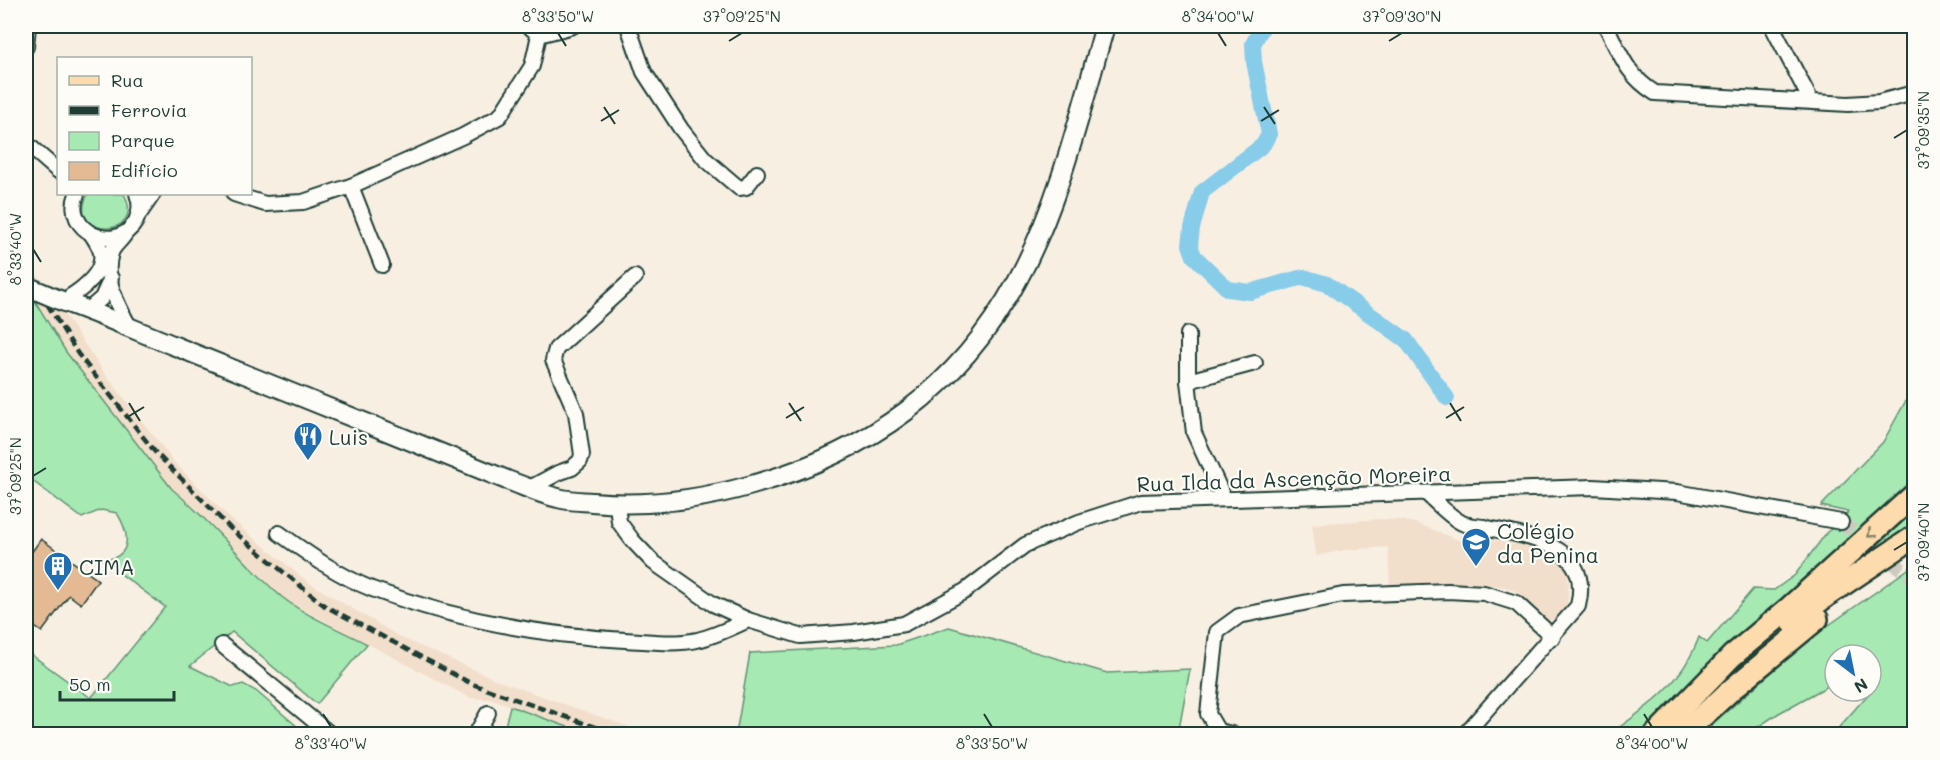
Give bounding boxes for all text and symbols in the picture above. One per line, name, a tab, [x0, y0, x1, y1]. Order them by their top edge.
text: 8°33'50"W	[522, 6, 594, 26]
text: 37°09'25"N	[703, 6, 781, 26]
text: 8°34'00"W	[1182, 6, 1254, 26]
text: 37°09'30"N	[1363, 6, 1441, 26]
legend	[57, 57, 252, 195]
text: Rua	[111, 68, 144, 92]
text: 37°09'35"N	[1913, 91, 1933, 169]
text: Ferrovia	[111, 98, 187, 122]
text: Parque	[111, 128, 175, 152]
text: Edifício	[111, 158, 178, 182]
text: 8°33'40"W	[5, 213, 25, 285]
restaurant icon: Luis	[292, 420, 324, 462]
place label: Luis	[329, 423, 368, 450]
text: 37°09'25"N	[5, 437, 25, 515]
street label: Rua Ilda da Ascenção Moreira	[1136, 459, 1452, 497]
text: 37°09'40"N	[1913, 503, 1933, 581]
place label: Colégio da Penina	[1497, 517, 1599, 568]
school or university icon: Colégio da Penina	[1460, 526, 1492, 568]
one-way arrow	[1867, 527, 1878, 538]
building icon: CIMA	[42, 550, 74, 592]
place label: CIMA	[79, 553, 134, 580]
north arrow	[1823, 643, 1883, 703]
scale bar	[60, 664, 174, 702]
text: 50 m	[69, 672, 111, 696]
text: N	[1850, 674, 1872, 698]
text: 8°33'40"W	[295, 733, 367, 753]
text: 8°33'50"W	[956, 733, 1028, 753]
text: 8°34'00"W	[1616, 733, 1688, 753]

